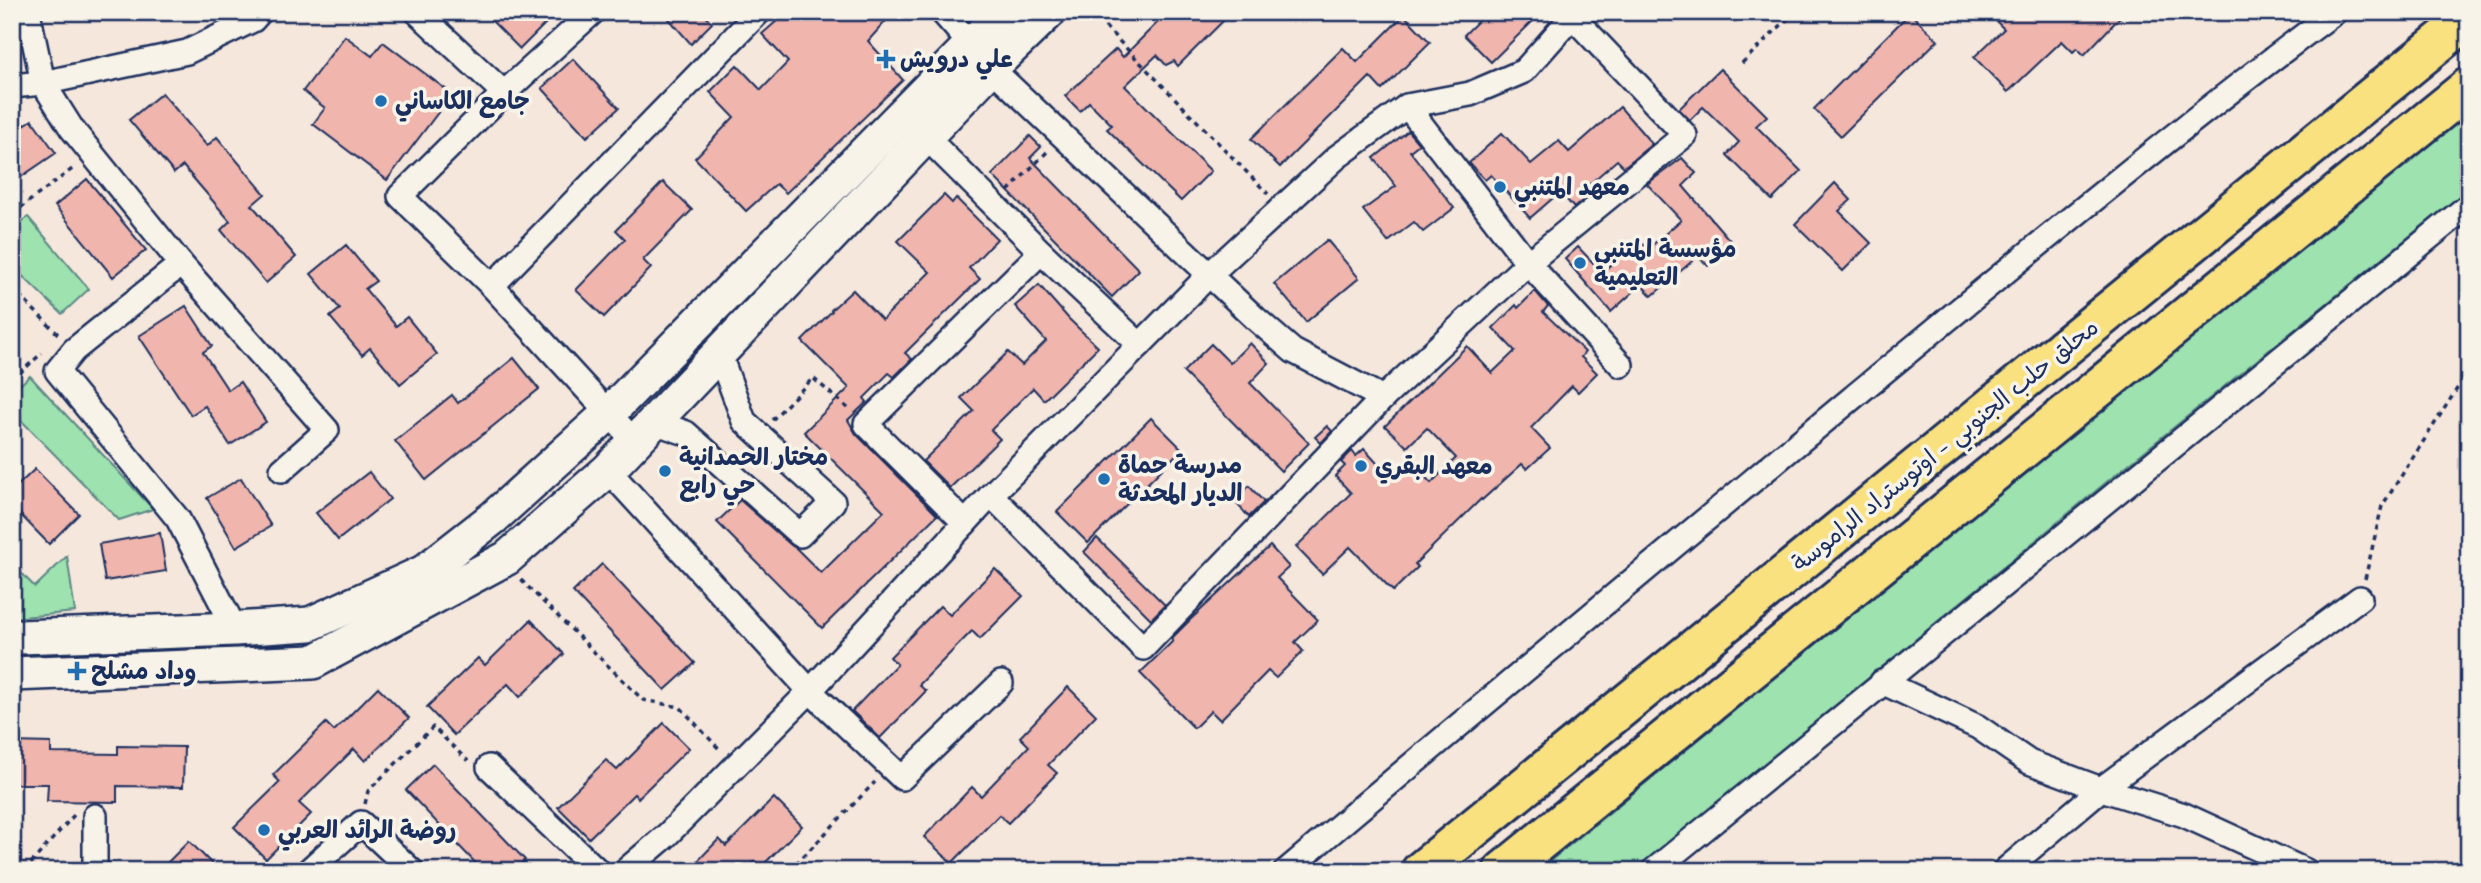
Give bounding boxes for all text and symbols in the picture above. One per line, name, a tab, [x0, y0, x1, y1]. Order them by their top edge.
place label: علي درويش	[900, 45, 1013, 80]
marker: علي درويش	[878, 51, 894, 67]
place label: جامع الكاساني	[395, 87, 530, 122]
marker: جامع الكاساني	[373, 93, 389, 109]
place label: معهد المتنبي	[1514, 173, 1630, 208]
marker: معهد المتنبي	[1492, 179, 1508, 195]
place label: مؤسسة المتنبي التعليمية	[1594, 235, 1736, 294]
marker: مؤسسة المتنبي التعليمية	[1572, 255, 1588, 271]
street label: محلق حلب الجنوبي - اوتوستراد الراموسة	[1786, 313, 2108, 583]
place label: مختار الحمدانية حي رابع	[679, 443, 828, 506]
place label: مدرسة حماة الديار المحدثة	[1118, 451, 1242, 510]
place label: معهد البقري	[1375, 452, 1493, 484]
marker: معهد البقري	[1353, 458, 1369, 474]
marker: مختار الحمدانية حي رابع	[657, 463, 673, 479]
marker: مدرسة حماة الديار المحدثة	[1096, 471, 1112, 487]
place label: وداد مشلح	[91, 657, 196, 688]
marker: وداد مشلح	[69, 663, 85, 679]
place label: روضة الرائد العربي	[278, 816, 456, 851]
marker: روضة الرائد العربي	[256, 822, 272, 838]

